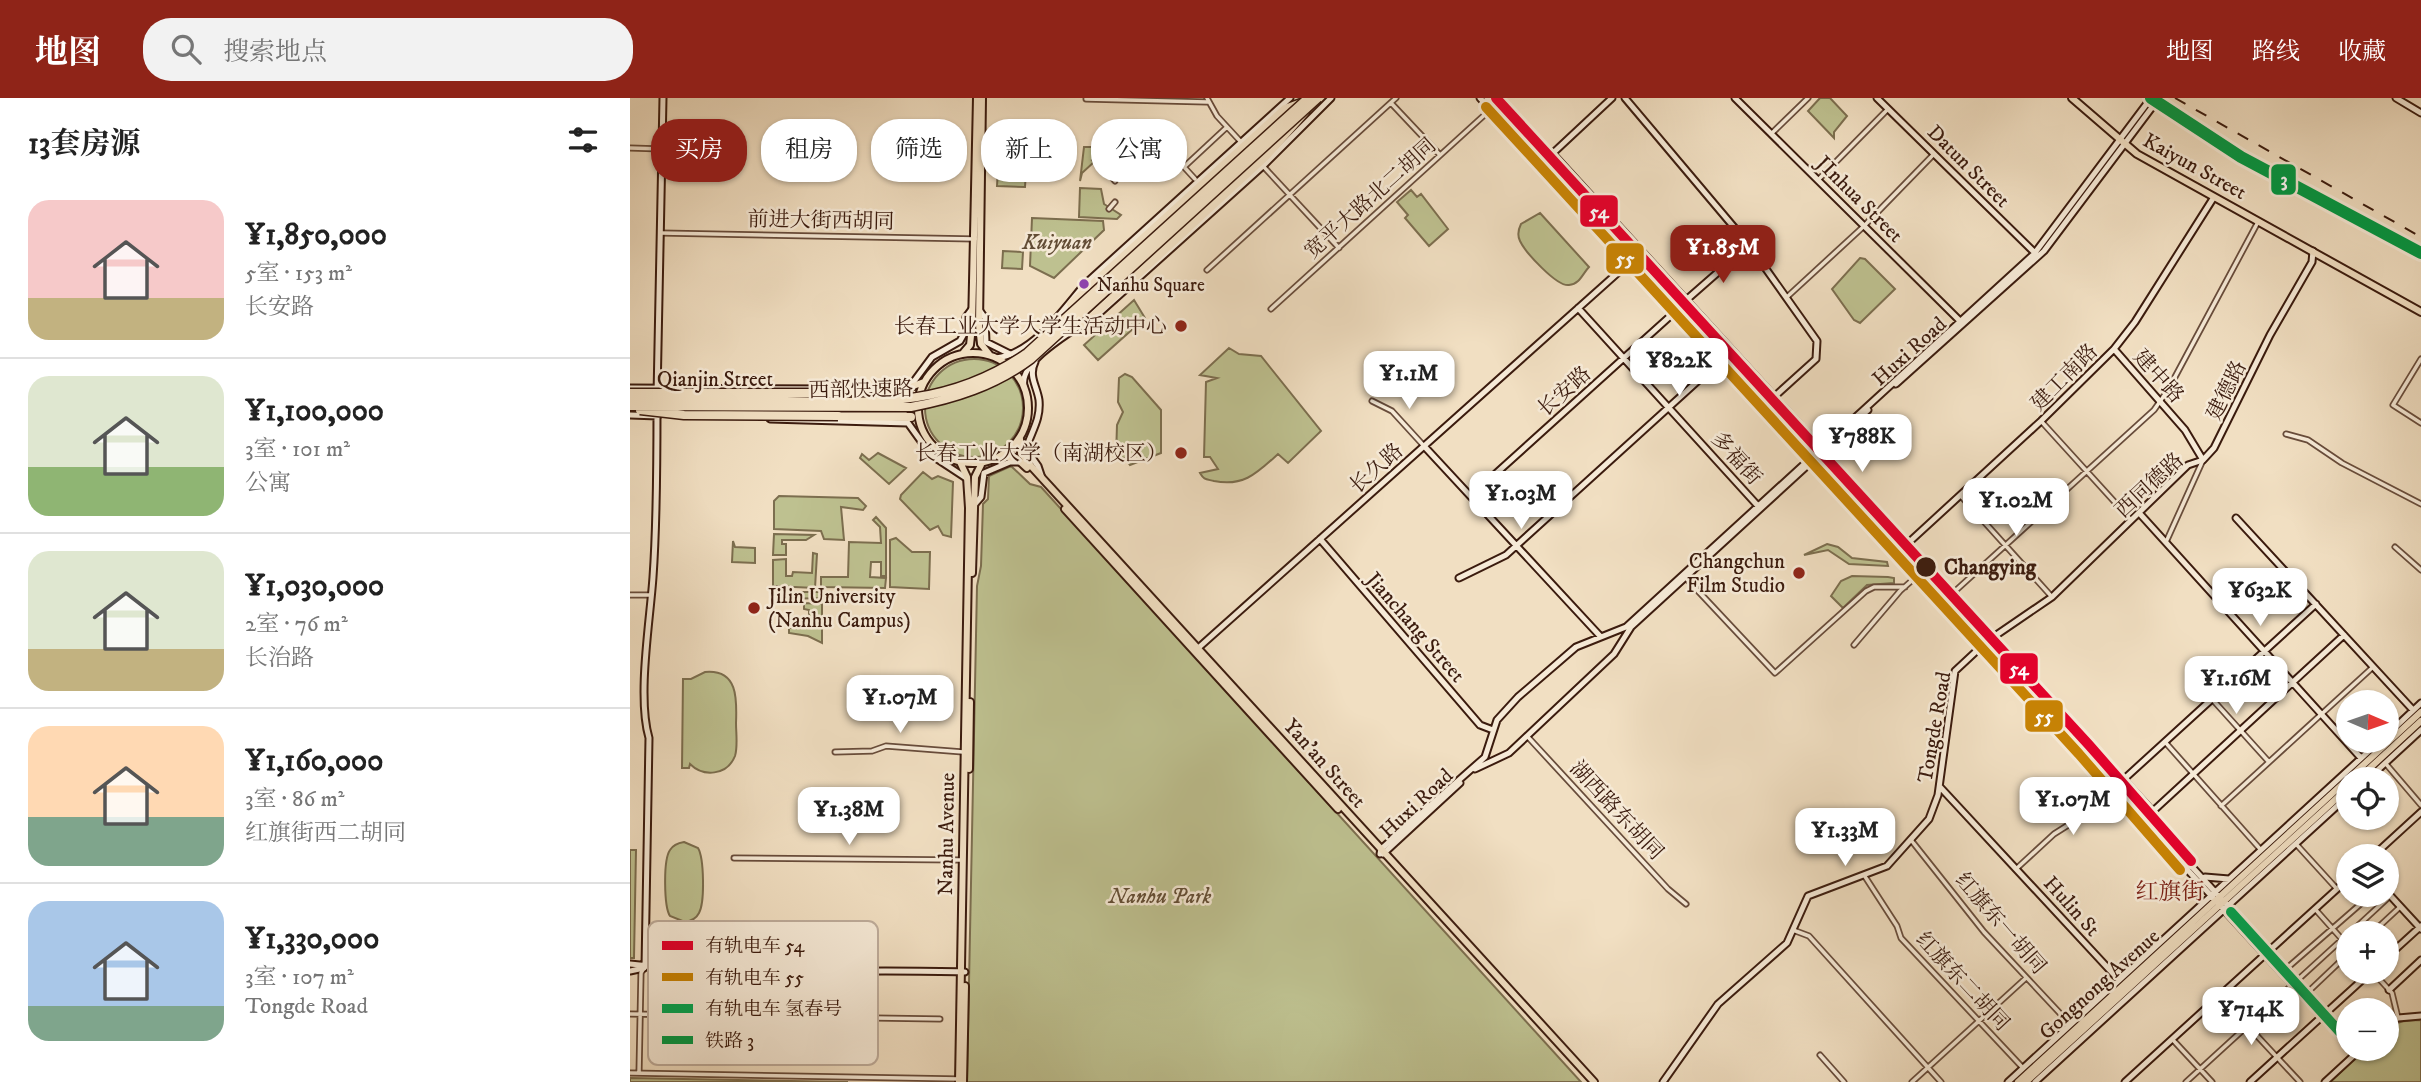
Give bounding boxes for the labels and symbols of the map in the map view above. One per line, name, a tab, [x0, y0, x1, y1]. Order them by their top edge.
street label: Datun Street	[1921, 120, 2015, 214]
street label: Kaiyun Street	[2138, 128, 2251, 206]
street label: 宽平大路北二胡同	[1300, 133, 1442, 265]
street label: JInhua Street	[1809, 149, 1908, 249]
line badge: 3	[2270, 163, 2297, 196]
text: 3	[2280, 169, 2288, 192]
line badge: 54	[1579, 194, 1619, 228]
text: 54	[1588, 201, 1610, 224]
street label: 前进大街西胡同	[747, 207, 895, 235]
pin: ¥1.85M	[1666, 226, 1780, 285]
park label: Kuiyuan	[1021, 230, 1092, 256]
line badge: 55	[1605, 242, 1645, 275]
text: 55	[1615, 248, 1635, 271]
place label: Nanhu Square	[1097, 274, 1205, 298]
marker: Nanhu Square	[1077, 277, 1091, 291]
street label: Huxi Road	[1867, 311, 1953, 392]
place label: 长春工业大学大学生活动中心	[894, 314, 1167, 340]
marker: 长春工业大学大学生活动中心	[1173, 318, 1189, 334]
pin: ¥822K	[1630, 338, 1728, 398]
street label: 建工南路	[2026, 339, 2104, 417]
street label: 建中路	[2128, 345, 2189, 409]
pin: ¥1.1M	[1360, 352, 1458, 411]
street label: 建德路	[2201, 356, 2252, 424]
street label: 长安路	[1533, 361, 1597, 422]
street label: Qianjin Street	[657, 367, 773, 393]
street label: 西部快速路	[808, 376, 914, 404]
pin: ¥788K	[1813, 414, 1911, 474]
street label: 多福街	[1706, 427, 1767, 491]
street label: 长久路	[1345, 438, 1409, 499]
place label: 长春工业大学（南湖校区）	[915, 441, 1167, 467]
marker: 长春工业大学（南湖校区）	[1173, 445, 1189, 461]
street label: 西同德路	[2110, 448, 2189, 524]
pin: ¥1.03M	[1464, 472, 1578, 531]
pin: ¥1.02M	[1959, 478, 2073, 538]
place label: Changchun Film Studio	[1686, 549, 1785, 599]
marker: Changying	[1914, 555, 1938, 579]
place label: Changying	[1944, 555, 2037, 581]
marker: Changchun Film Studio	[1791, 565, 1807, 581]
street label: Jianchang Street	[1359, 566, 1470, 688]
pin: ¥632K	[2211, 568, 2309, 628]
place label: Jilin University (Nanhu Campus)	[766, 584, 911, 634]
marker: Jilin University (Nanhu Campus)	[746, 600, 762, 616]
line badge: 54	[1999, 652, 2039, 685]
pin: ¥1.16M	[2179, 656, 2293, 716]
text: 54	[2008, 658, 2030, 681]
street label: Tongde Road	[1912, 669, 1958, 785]
pin: ¥1.07M	[843, 676, 957, 735]
north arrow	[2336, 690, 2399, 752]
line badge: 55	[2024, 699, 2064, 733]
text: 55	[2034, 706, 2054, 729]
street label: Yan'an Street	[1277, 714, 1371, 814]
street label: 湖西路东胡同	[1564, 756, 1669, 866]
street label: Huxi Road	[1374, 763, 1459, 844]
street label: Nanhu Avenue	[933, 772, 961, 896]
pin: ¥1.07M	[2016, 778, 2130, 837]
pin: ¥1.38M	[792, 788, 906, 847]
pin: ¥1.33M	[1788, 808, 1902, 868]
street label: 红旗东一胡同	[1949, 868, 2051, 980]
street label: Hulin St	[2037, 871, 2105, 942]
district label: 红旗街	[2136, 878, 2205, 907]
park label: Nanhu Park	[1108, 884, 1212, 910]
legend	[648, 921, 878, 1065]
street label: Gongnong Avenue	[2034, 924, 2166, 1046]
street label: 红旗东二胡同	[1910, 927, 2015, 1037]
text: 有轨电车 54	[705, 935, 806, 958]
text: 有轨电车 55	[705, 967, 805, 990]
pin: ¥714K	[2202, 988, 2300, 1047]
text: 有轨电车 氢春号	[705, 998, 842, 1021]
text: 铁路 3	[705, 1030, 754, 1053]

